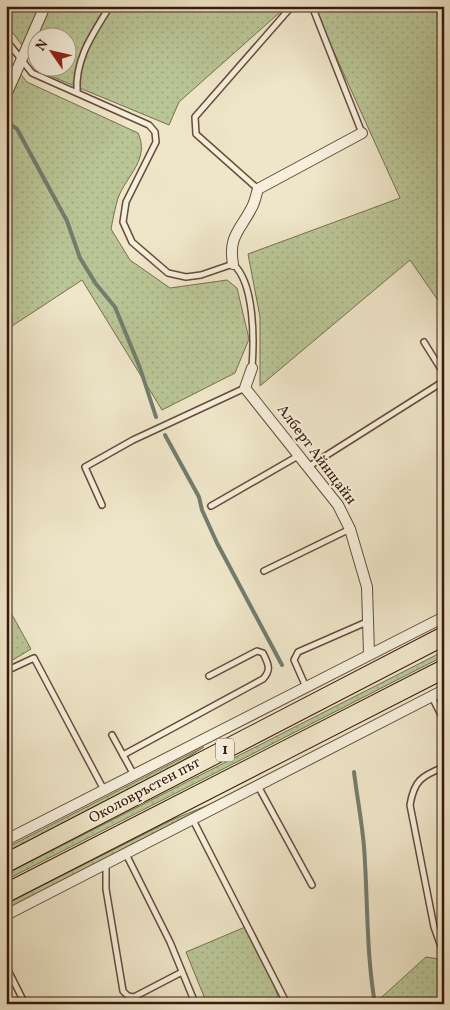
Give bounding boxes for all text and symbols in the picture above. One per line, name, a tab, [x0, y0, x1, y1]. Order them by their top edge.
north arrow	[28, 28, 78, 78]
text: N	[32, 36, 53, 55]
street label: Алберт Айнщайн	[271, 401, 361, 509]
road number: 1	[216, 738, 234, 762]
street label: Околовръстен път	[85, 752, 205, 829]

